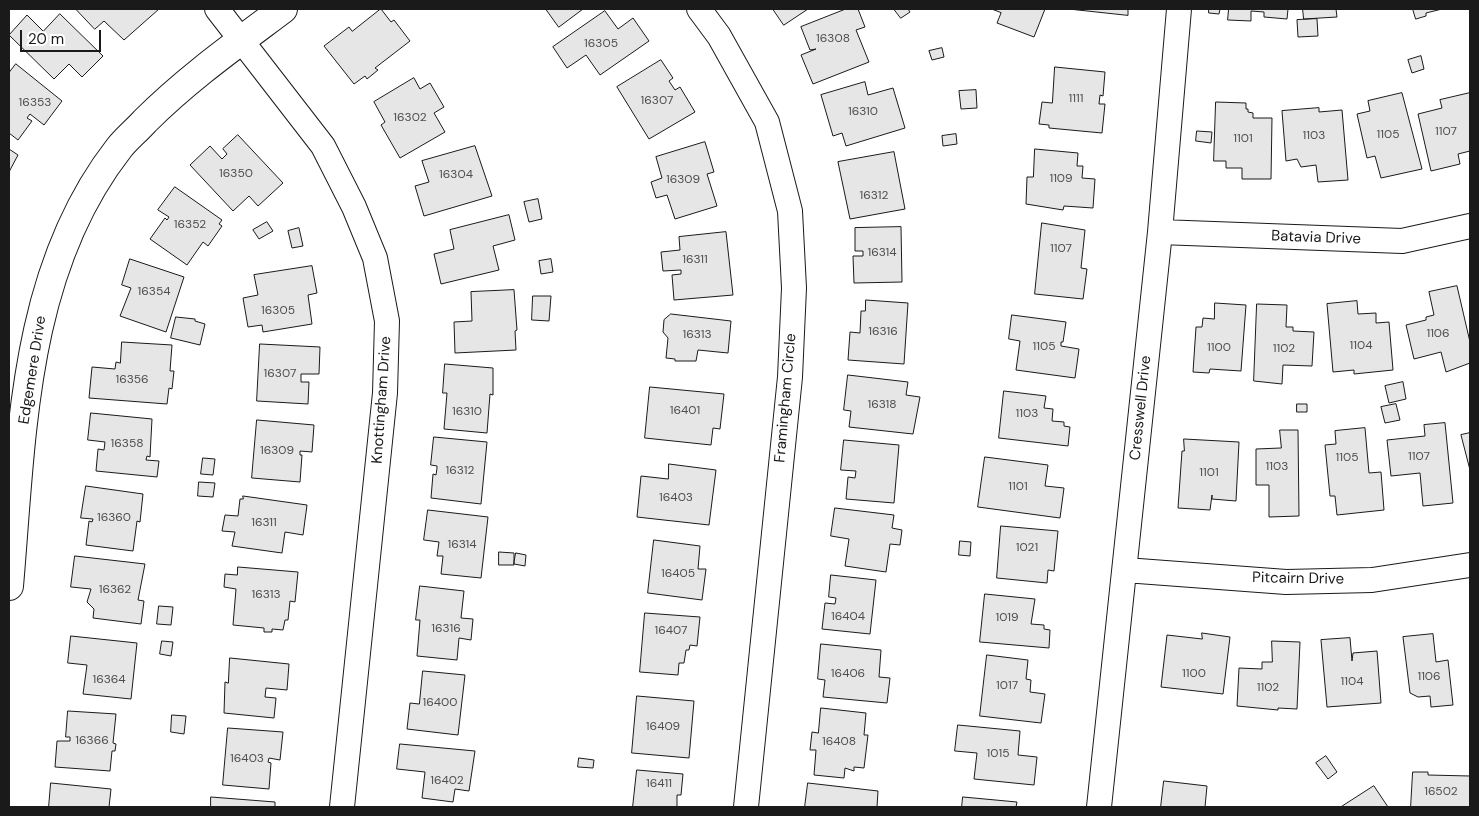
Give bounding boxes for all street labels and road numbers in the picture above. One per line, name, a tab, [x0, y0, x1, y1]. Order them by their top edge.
street label: Batavia Drive	[1271, 227, 1361, 249]
street label: Edgemere Drive	[16, 314, 50, 426]
street label: Framingham Circle	[771, 333, 801, 463]
street label: Knottingham Drive	[369, 336, 395, 464]
street label: Cresswell Drive	[1127, 355, 1155, 461]
street label: Pitcairn Drive	[1252, 569, 1344, 589]

